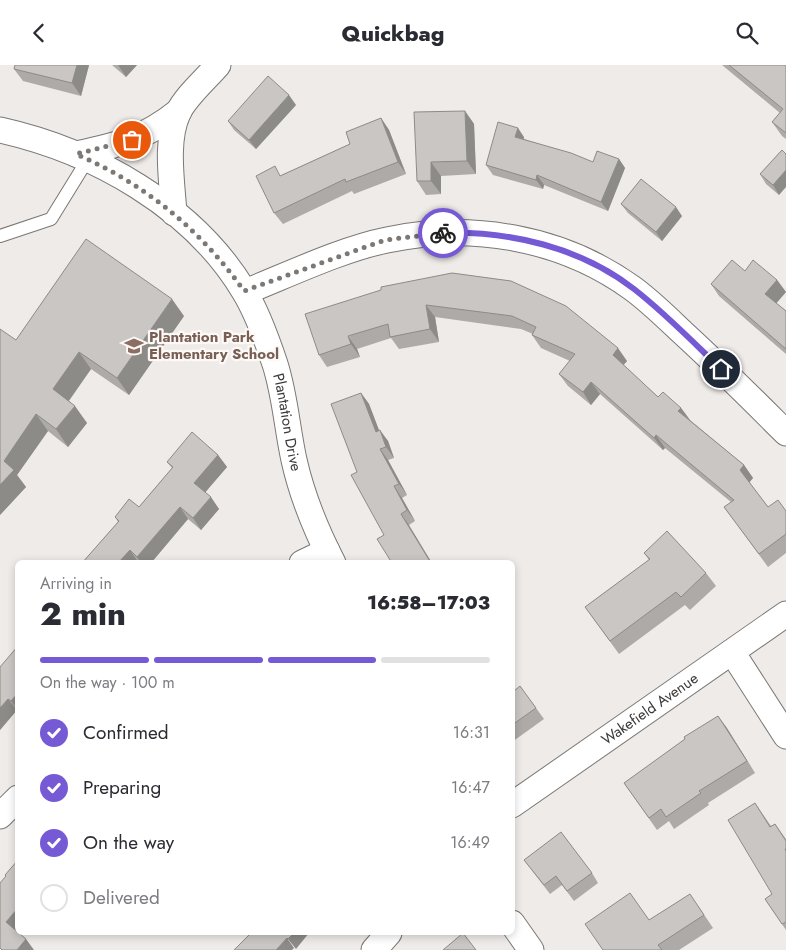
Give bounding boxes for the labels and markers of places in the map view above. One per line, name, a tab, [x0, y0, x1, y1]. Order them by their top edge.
pin	[111, 119, 153, 161]
place label: Plantation Park Elementary School	[149, 326, 279, 365]
school or university icon: Plantation Park Elementary School	[123, 335, 145, 357]
pin	[700, 348, 742, 390]

